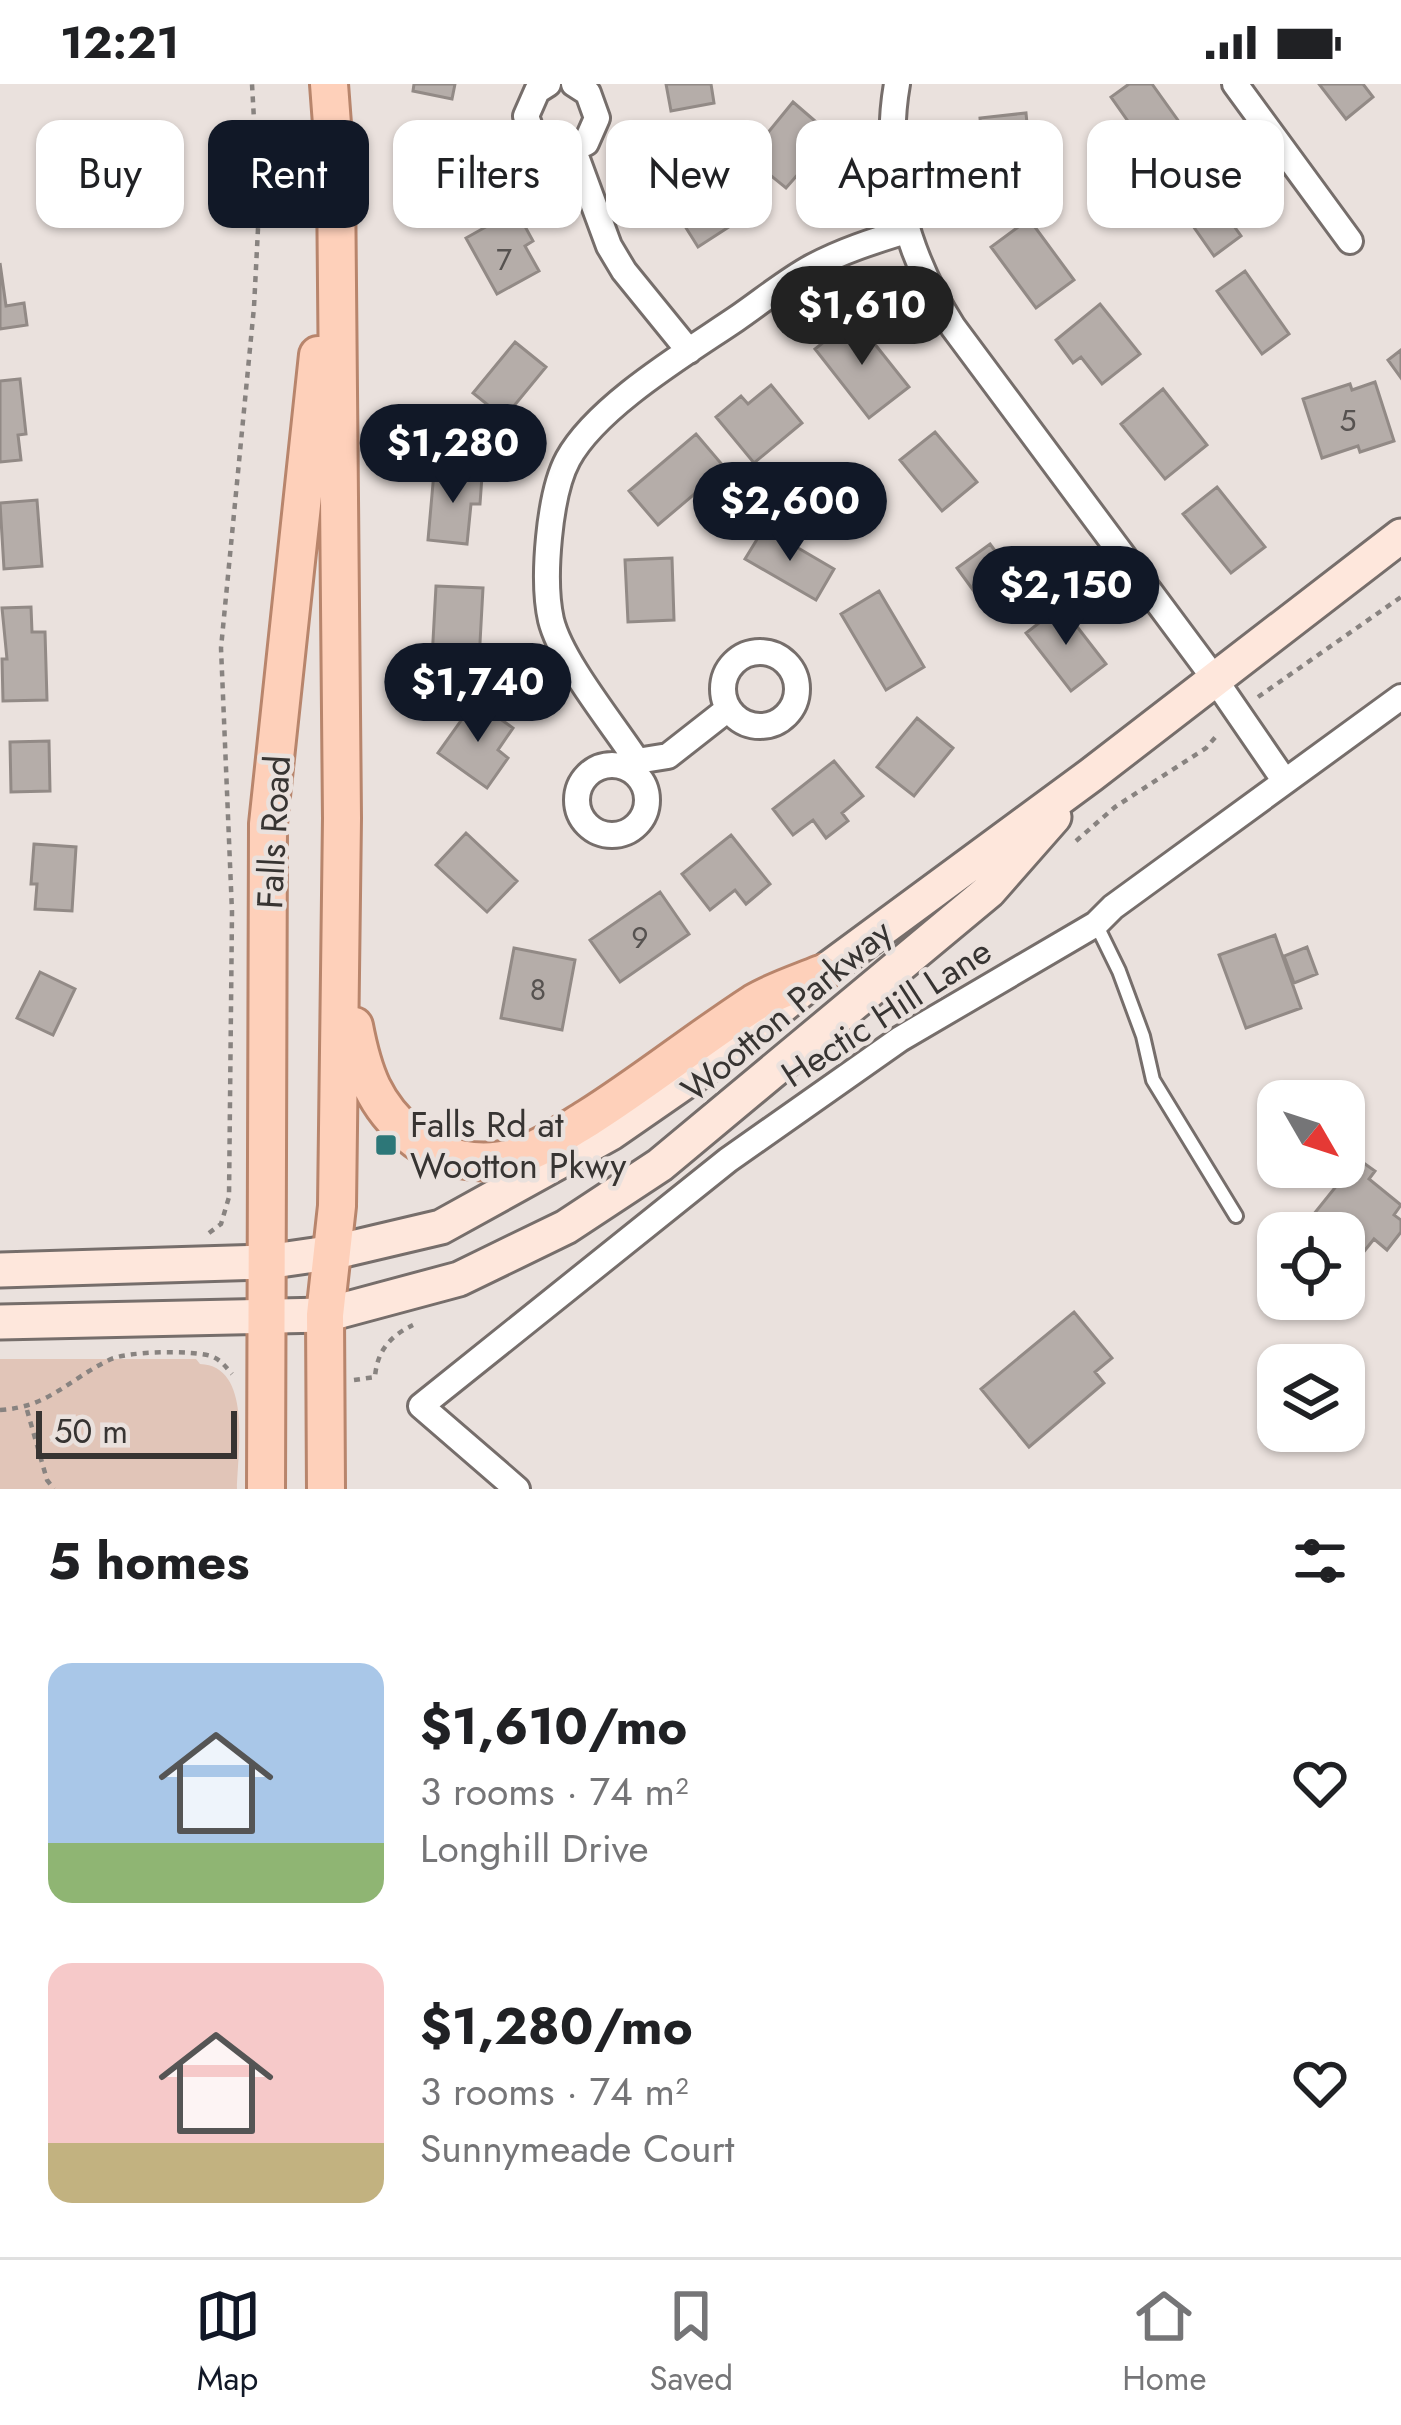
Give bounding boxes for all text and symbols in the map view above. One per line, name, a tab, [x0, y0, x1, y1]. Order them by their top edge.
text: 12:21	[60, 10, 179, 75]
chip: Buy	[36, 120, 184, 228]
chip: Rent	[208, 120, 369, 228]
chip: Filters	[393, 120, 582, 228]
chip: New	[606, 120, 772, 228]
chip: Apartment	[796, 120, 1063, 228]
chip: House	[1087, 120, 1284, 228]
house number: 7	[496, 238, 512, 281]
pin: $1,610	[764, 266, 960, 368]
text: $1,610	[798, 276, 926, 333]
house number: 5	[1340, 399, 1356, 442]
pin: $1,280	[355, 404, 551, 506]
text: $1,280	[387, 414, 519, 471]
pin: $2,600	[692, 462, 888, 564]
text: $2,600	[720, 472, 860, 529]
pin: $2,150	[968, 546, 1164, 648]
text: $2,150	[999, 556, 1133, 613]
pin: $1,740	[380, 643, 576, 745]
text: $1,740	[411, 653, 545, 710]
street label: Falls Road	[243, 754, 303, 910]
street label: Wootton Parkway	[669, 906, 903, 1114]
house number: 9	[631, 916, 649, 959]
street label: Hectic Hill Lane	[771, 925, 1001, 1099]
house number: 8	[530, 968, 546, 1011]
north arrow	[1257, 1080, 1365, 1188]
map controls	[1257, 1080, 1365, 1452]
place label: Falls Rd at Wootton Pkwy	[410, 1098, 626, 1191]
marker: Falls Rd at Wootton Pkwy	[373, 1132, 399, 1158]
button: locate	[1257, 1212, 1365, 1320]
button: layers	[1257, 1344, 1365, 1452]
scale bar	[36, 1405, 237, 1458]
text: 50 m	[54, 1408, 128, 1455]
text: 5 homes	[48, 1524, 250, 1598]
icon: filters	[1287, 1528, 1353, 1594]
text: $1,610/mo	[420, 1689, 687, 1763]
icon: home	[144, 1711, 288, 1855]
icon: heart	[1287, 1750, 1353, 1816]
text: 3 rooms · 74 m²	[420, 1763, 688, 1820]
text: Longhill Drive	[420, 1820, 649, 1877]
text: $1,280/mo	[420, 1989, 693, 2063]
icon: home	[144, 2011, 288, 2155]
icon: heart	[1287, 2050, 1353, 2116]
text: 3 rooms · 74 m²	[420, 2063, 688, 2120]
text: Sunnymeade Court	[420, 2120, 734, 2177]
tab: Map	[195, 2283, 261, 2402]
tab: Saved	[650, 2283, 733, 2402]
tab: Home	[1122, 2283, 1206, 2402]

